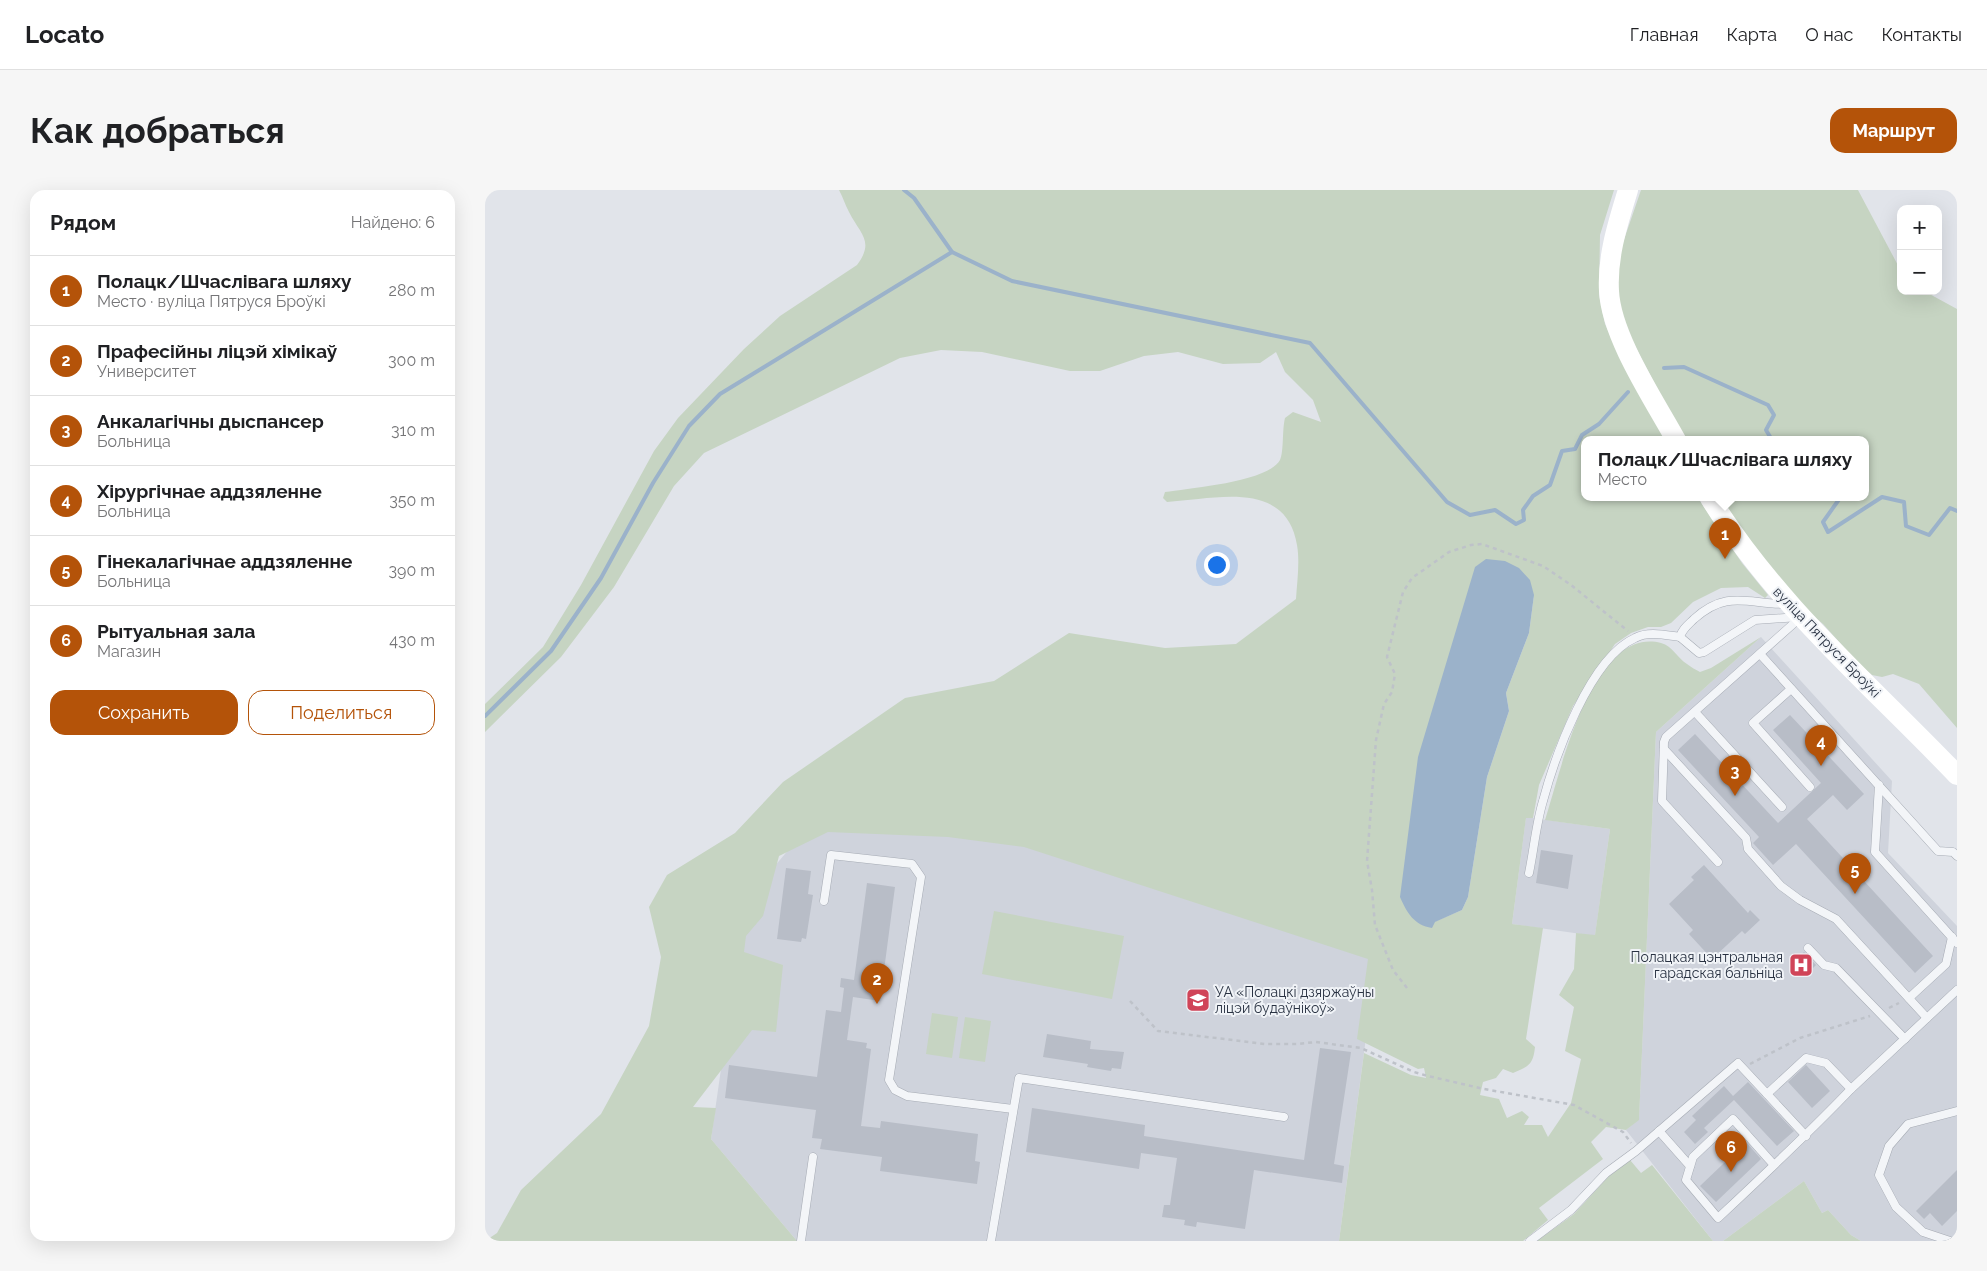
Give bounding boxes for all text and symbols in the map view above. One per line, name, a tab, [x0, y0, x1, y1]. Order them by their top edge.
text: Locato	[25, 20, 104, 49]
text: Главная	[1630, 24, 1698, 45]
text: Карта	[1726, 24, 1777, 45]
text: О нас	[1805, 24, 1853, 45]
text: Контакты	[1881, 24, 1962, 45]
button: Маршрут	[1830, 108, 1957, 153]
text: Как добраться	[30, 110, 285, 151]
map controls	[1897, 205, 1942, 295]
button: +	[1897, 205, 1942, 250]
text: Рядом	[50, 210, 116, 235]
text: Найдено: 6	[351, 213, 435, 232]
button: −	[1897, 250, 1942, 295]
text: Полацк/Шчаслівага шляху	[97, 270, 352, 292]
text: 1	[62, 281, 70, 300]
text: 280 m	[389, 281, 435, 300]
text: Место · вуліца Пятруся Броўкі	[97, 292, 326, 311]
text: Прафесійны ліцэй хімікаў	[97, 340, 337, 362]
text: 2	[61, 351, 71, 370]
text: 300 m	[388, 351, 435, 370]
text: Университет	[97, 362, 196, 381]
text: Анкалагічны дыспансер	[97, 410, 324, 432]
text: 3	[62, 421, 70, 440]
text: 310 m	[391, 421, 435, 440]
text: Больница	[97, 432, 171, 451]
popup	[1581, 436, 1869, 501]
text: Полацк/Шчаслівага шляху	[1598, 448, 1852, 470]
text: Место	[1598, 470, 1647, 489]
text: Хірургічнае аддзяленне	[97, 480, 322, 502]
text: 4	[61, 491, 71, 510]
text: 350 m	[389, 491, 435, 510]
text: Больница	[97, 502, 171, 521]
pin: 1	[1709, 518, 1741, 559]
text: Гінекалагічнае аддзяленне	[97, 550, 352, 572]
your location	[1204, 552, 1230, 578]
text: 5	[62, 561, 70, 580]
text: 390 m	[389, 561, 435, 580]
text: Больница	[97, 572, 171, 591]
street label: вуліца Пятруся Броўкі	[1770, 583, 1884, 701]
text: Рытуальная зала	[97, 620, 255, 642]
text: 6	[61, 631, 71, 650]
text: 430 m	[389, 631, 435, 650]
text: Магазин	[97, 642, 161, 661]
button: Сохранить	[50, 690, 238, 735]
button: Поделиться	[248, 690, 435, 735]
pin: 4	[1805, 725, 1837, 766]
pin: 3	[1719, 755, 1751, 796]
pin: 5	[1839, 853, 1871, 894]
place label: Полацкая цэнтральная гарадская бальніца	[1630, 949, 1783, 981]
hospital icon: Полацкая цэнтральная гарадская бальніца	[1788, 952, 1814, 978]
pin: 2	[861, 963, 893, 1004]
place label: УА «Полацкі дзяржаўны ліцэй будаўнікоў»	[1215, 984, 1374, 1016]
school or university icon: УА «Полацкі дзяржаўны ліцэй будаўнікоў»	[1185, 987, 1211, 1013]
pin: 6	[1715, 1131, 1747, 1172]

